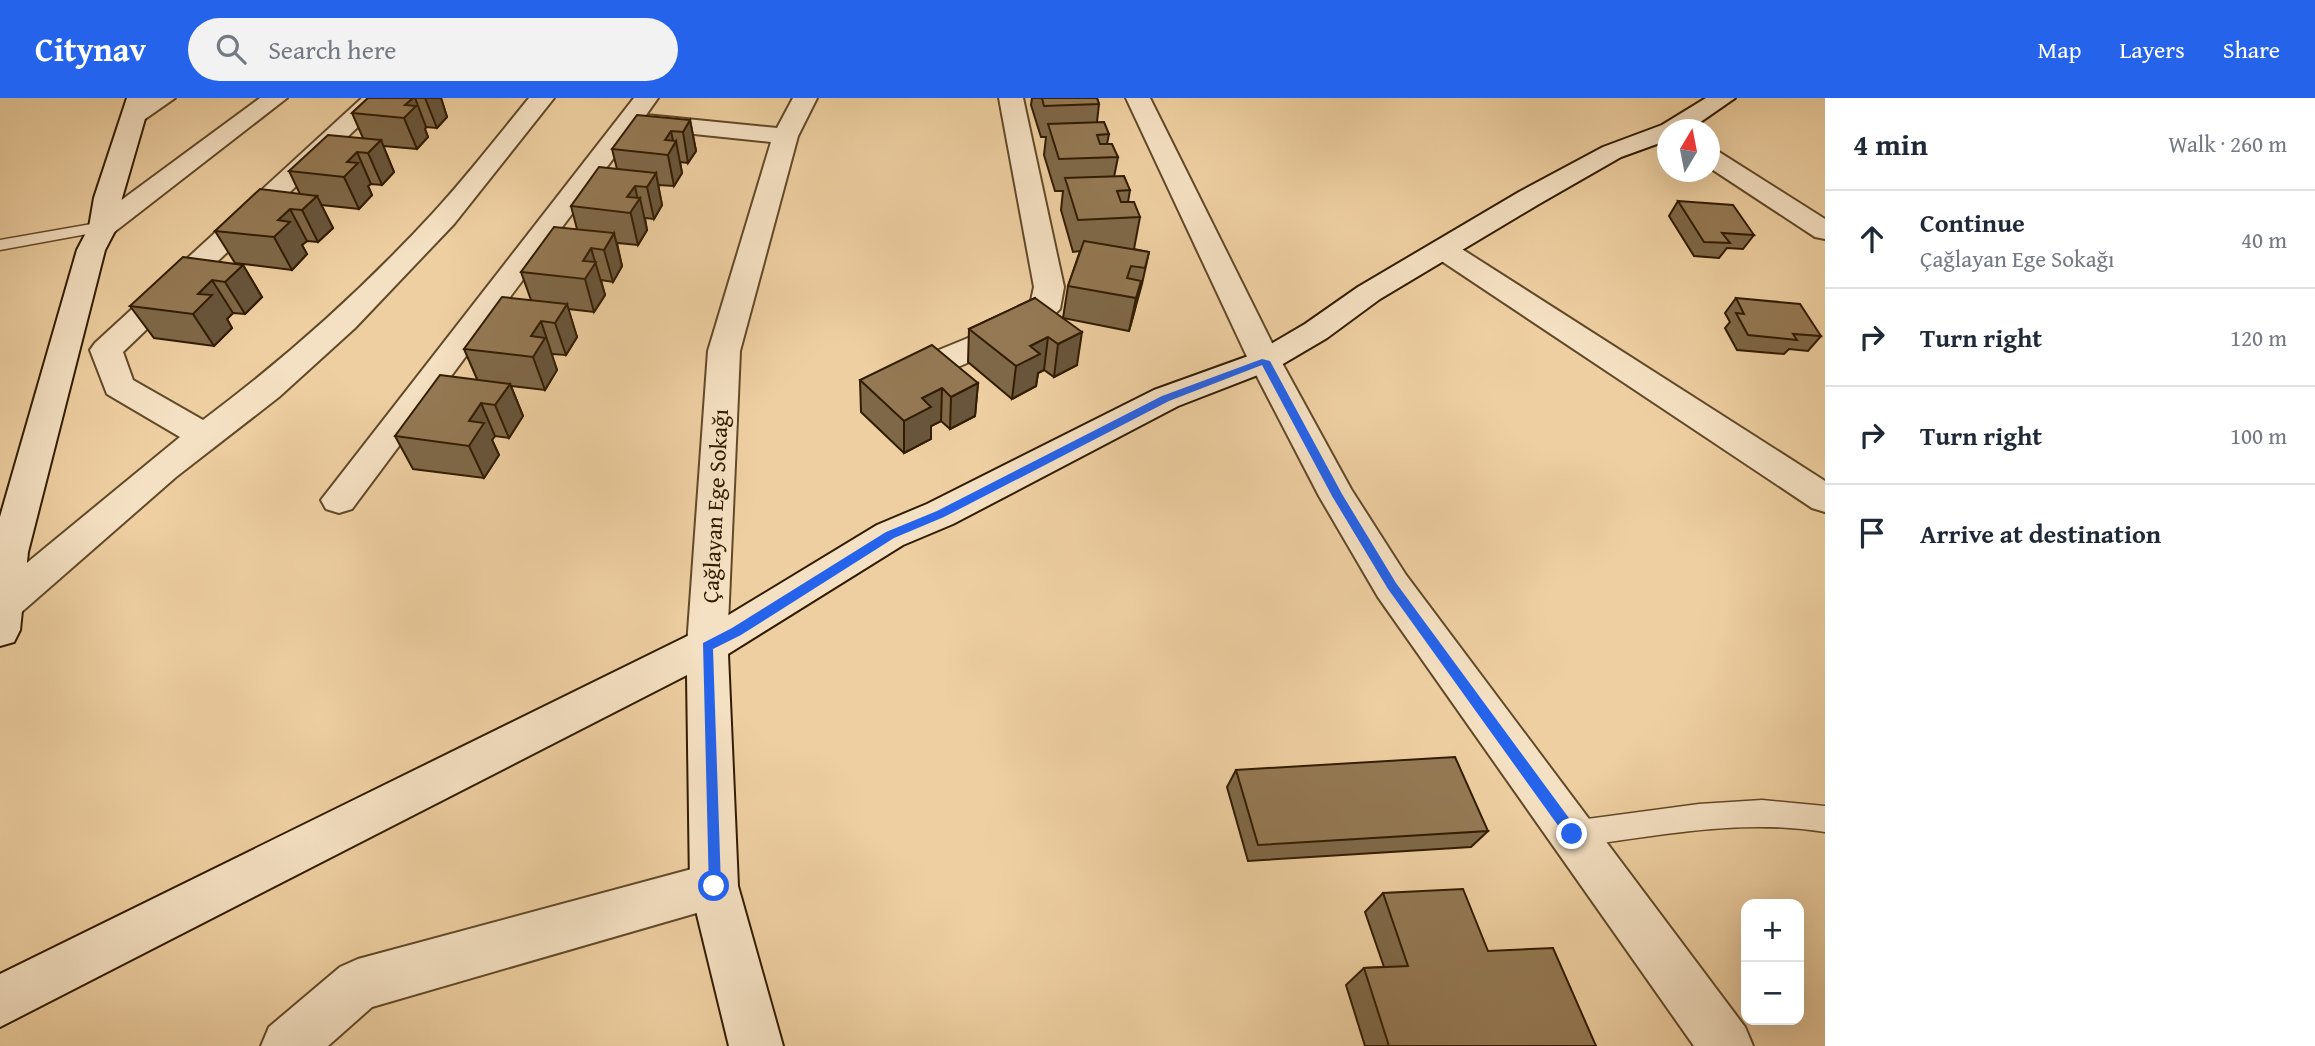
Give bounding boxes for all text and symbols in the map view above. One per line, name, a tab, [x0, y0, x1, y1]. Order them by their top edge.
search box	[188, 18, 678, 81]
text: Citynav	[35, 25, 146, 73]
icon: search	[212, 30, 250, 68]
text: Search here	[268, 30, 396, 69]
text: Map	[2038, 32, 2081, 67]
text: Layers	[2119, 32, 2185, 67]
text: Share	[2223, 32, 2280, 67]
north arrow	[1657, 119, 1720, 182]
text: 4 min	[1853, 122, 1928, 166]
text: Walk · 260 m	[2168, 127, 2287, 160]
text: Continue	[1920, 203, 2025, 242]
icon: ahead	[1853, 220, 1891, 258]
text: 40 m	[2241, 223, 2287, 256]
text: Çağlayan Ege Sokağı	[1920, 242, 2114, 275]
icon: right	[1853, 318, 1891, 356]
text: Turn right	[1920, 318, 2042, 357]
text: 120 m	[2230, 321, 2287, 354]
street label: Çağlayan Ege Sokağı	[693, 408, 736, 604]
icon: right	[1853, 416, 1891, 454]
text: Turn right	[1920, 416, 2042, 455]
text: 100 m	[2230, 419, 2287, 452]
icon: arrive	[1853, 514, 1891, 552]
text: Arrive at destination	[1920, 514, 2161, 553]
route end	[1556, 818, 1587, 849]
route start	[698, 870, 729, 901]
map controls	[1741, 899, 1804, 1025]
button: +	[1741, 899, 1804, 962]
button: −	[1741, 962, 1804, 1025]

